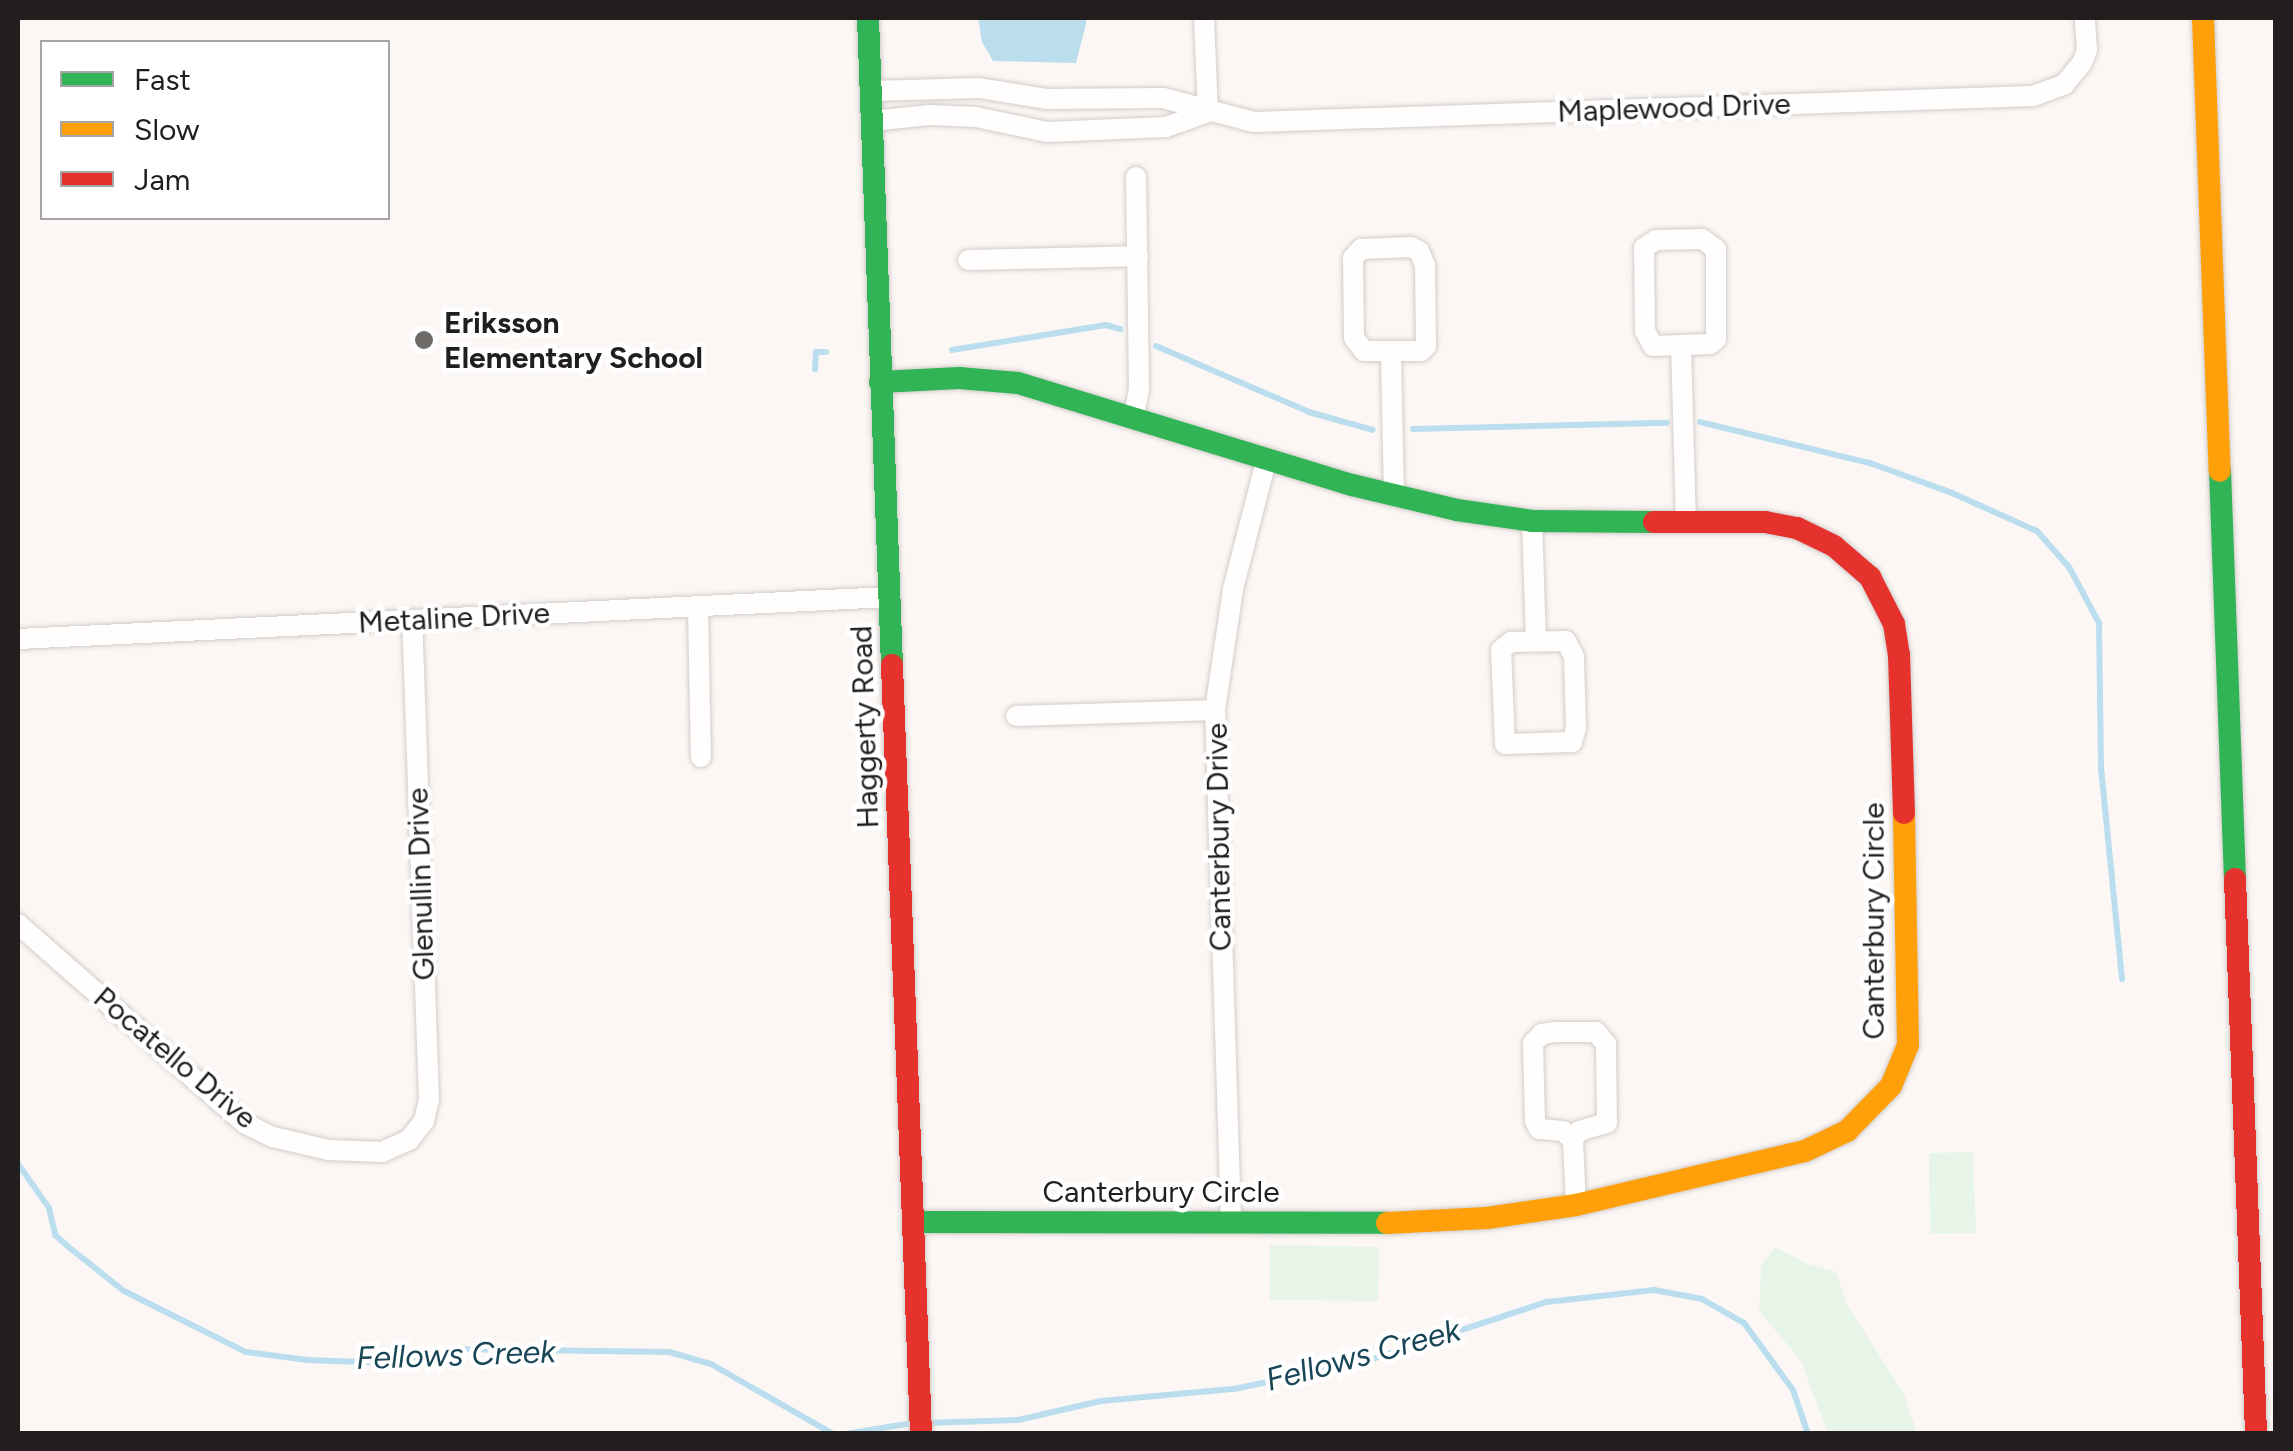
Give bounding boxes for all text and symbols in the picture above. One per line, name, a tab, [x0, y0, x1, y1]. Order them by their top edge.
legend	[40, 40, 390, 220]
text: Fast	[134, 61, 191, 98]
street label: Maplewood Drive	[1557, 86, 1791, 130]
text: Slow	[134, 111, 200, 148]
text: Jam	[134, 161, 190, 198]
place label: Eriksson Elementary School	[444, 305, 703, 376]
marker: Eriksson Elementary School	[413, 329, 435, 351]
street label: Metaline Drive	[357, 595, 551, 641]
street label: Haggerty Road	[843, 625, 887, 829]
street label: Canterbury Drive	[1199, 722, 1239, 952]
street label: Glenullin Drive	[400, 787, 442, 981]
street label: Canterbury Circle	[1856, 802, 1892, 1040]
street label: Pocatello Drive	[86, 980, 264, 1136]
street label: Canterbury Circle	[1042, 1174, 1280, 1210]
water label: Fellows Creek	[1262, 1311, 1464, 1399]
water label: Fellows Creek	[356, 1332, 556, 1378]

